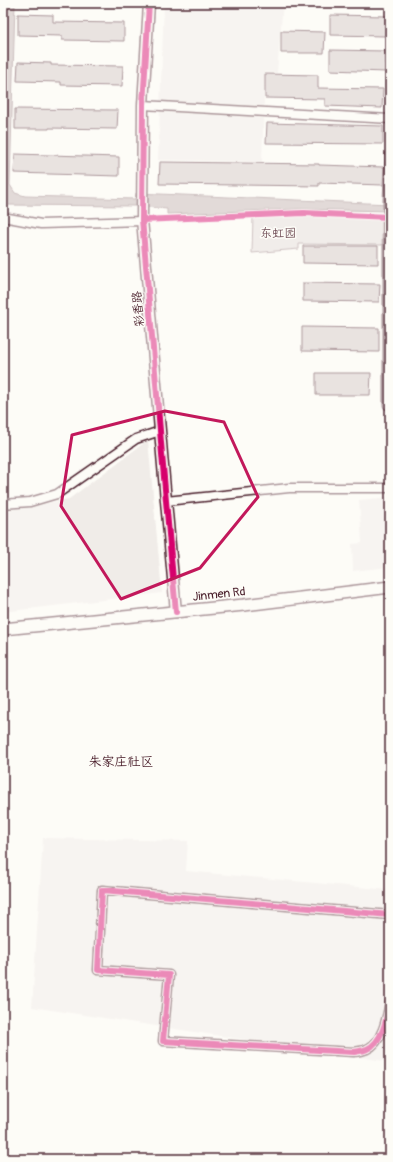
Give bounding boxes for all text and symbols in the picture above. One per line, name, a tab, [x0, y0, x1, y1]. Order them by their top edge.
park label: 东虹园	[260, 226, 296, 241]
street label: 彩香路	[129, 290, 148, 328]
street label: Jinmen Rd	[192, 584, 246, 605]
district label: 朱家庄社区	[88, 754, 154, 770]

